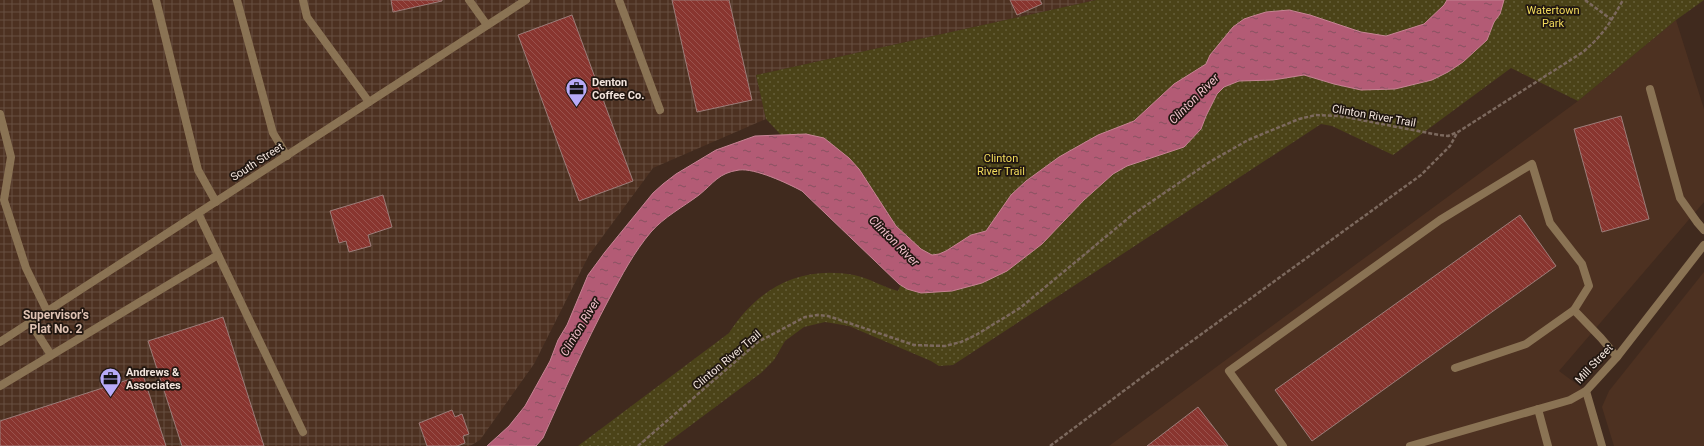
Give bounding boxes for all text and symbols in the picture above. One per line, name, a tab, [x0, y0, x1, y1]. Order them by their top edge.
park label: Watertown Park	[1526, 4, 1580, 30]
water label: Clinton River	[1166, 70, 1223, 127]
office icon: Denton Coffee Co.	[563, 75, 589, 108]
place label: Denton Coffee Co.	[592, 76, 644, 102]
street label: Clinton River Trail	[1331, 102, 1417, 130]
street label: South Street	[228, 140, 286, 184]
park label: Clinton River Trail	[977, 152, 1025, 178]
water label: Clinton River	[866, 213, 923, 270]
water label: Clinton River	[557, 295, 603, 358]
district label: Supervisor's Plat No. 2	[23, 308, 89, 336]
street label: Clinton River Trail	[690, 328, 764, 392]
street label: Mill Street	[1572, 341, 1616, 386]
office icon: Andrews & Associates	[98, 365, 124, 398]
place label: Andrews & Associates	[126, 366, 181, 392]

